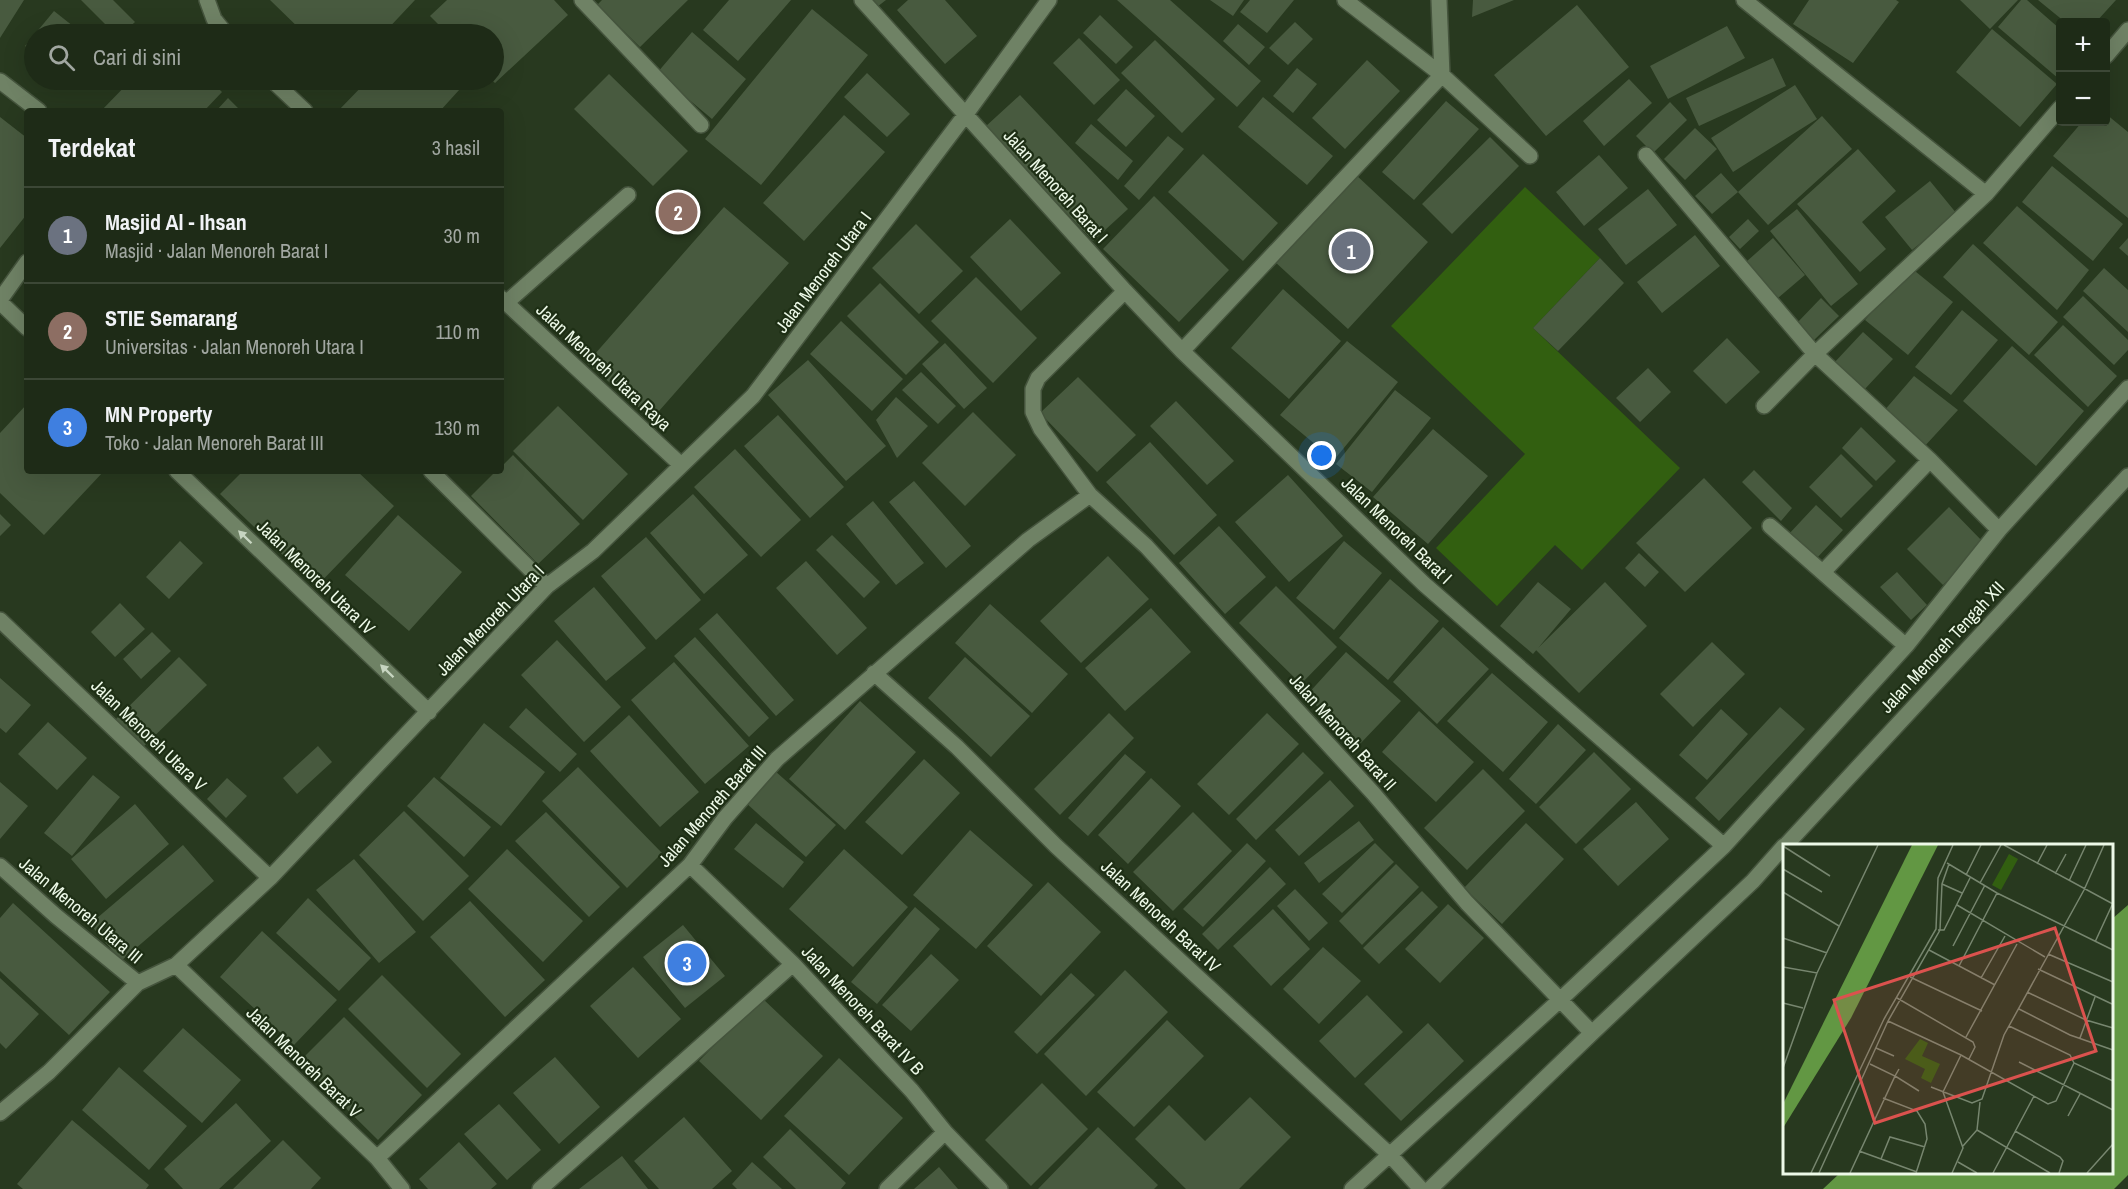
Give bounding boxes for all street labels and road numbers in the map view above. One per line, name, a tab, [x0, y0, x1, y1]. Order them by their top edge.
street label: Jalan Menoreh Barat I	[998, 124, 1114, 248]
street label: Jalan Menoreh Utara I	[769, 206, 877, 338]
street label: Jalan Menoreh Utara Raya	[531, 298, 677, 436]
street label: Jalan Menoreh Barat I	[1336, 471, 1458, 589]
street label: Jalan Menoreh Utara IV	[251, 514, 381, 640]
street label: Jalan Menoreh Utara I	[430, 559, 550, 681]
street label: Jalan Menoreh Tengah XII	[1874, 576, 2010, 718]
street label: Jalan Menoreh Barat II	[1284, 668, 1402, 796]
street label: Jalan Menoreh Utara V	[86, 673, 212, 797]
street label: Jalan Menoreh Barat III	[652, 740, 772, 872]
street label: Jalan Menoreh Utara III	[14, 851, 148, 969]
street label: Jalan Menoreh Barat IV	[1096, 854, 1226, 978]
street label: Jalan Menoreh Barat IV B	[796, 940, 930, 1080]
street label: Jalan Menoreh Barat V	[241, 1001, 367, 1124]

